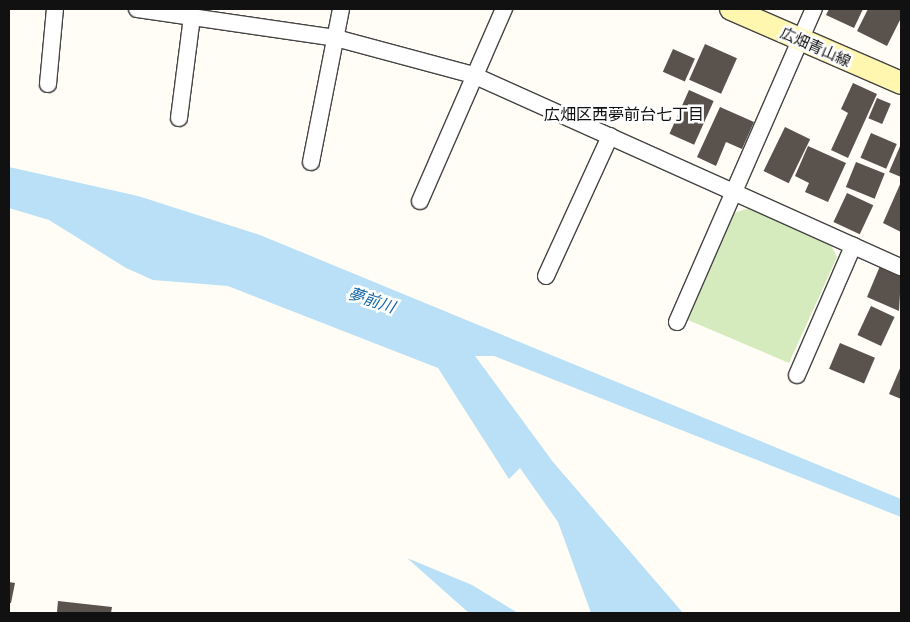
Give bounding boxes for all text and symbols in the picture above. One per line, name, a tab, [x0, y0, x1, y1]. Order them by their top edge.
street label: 広畑青山線	[778, 23, 854, 69]
district label: 広畑区西夢前台七丁目	[544, 103, 704, 123]
water label: 夢前川	[346, 282, 398, 316]

